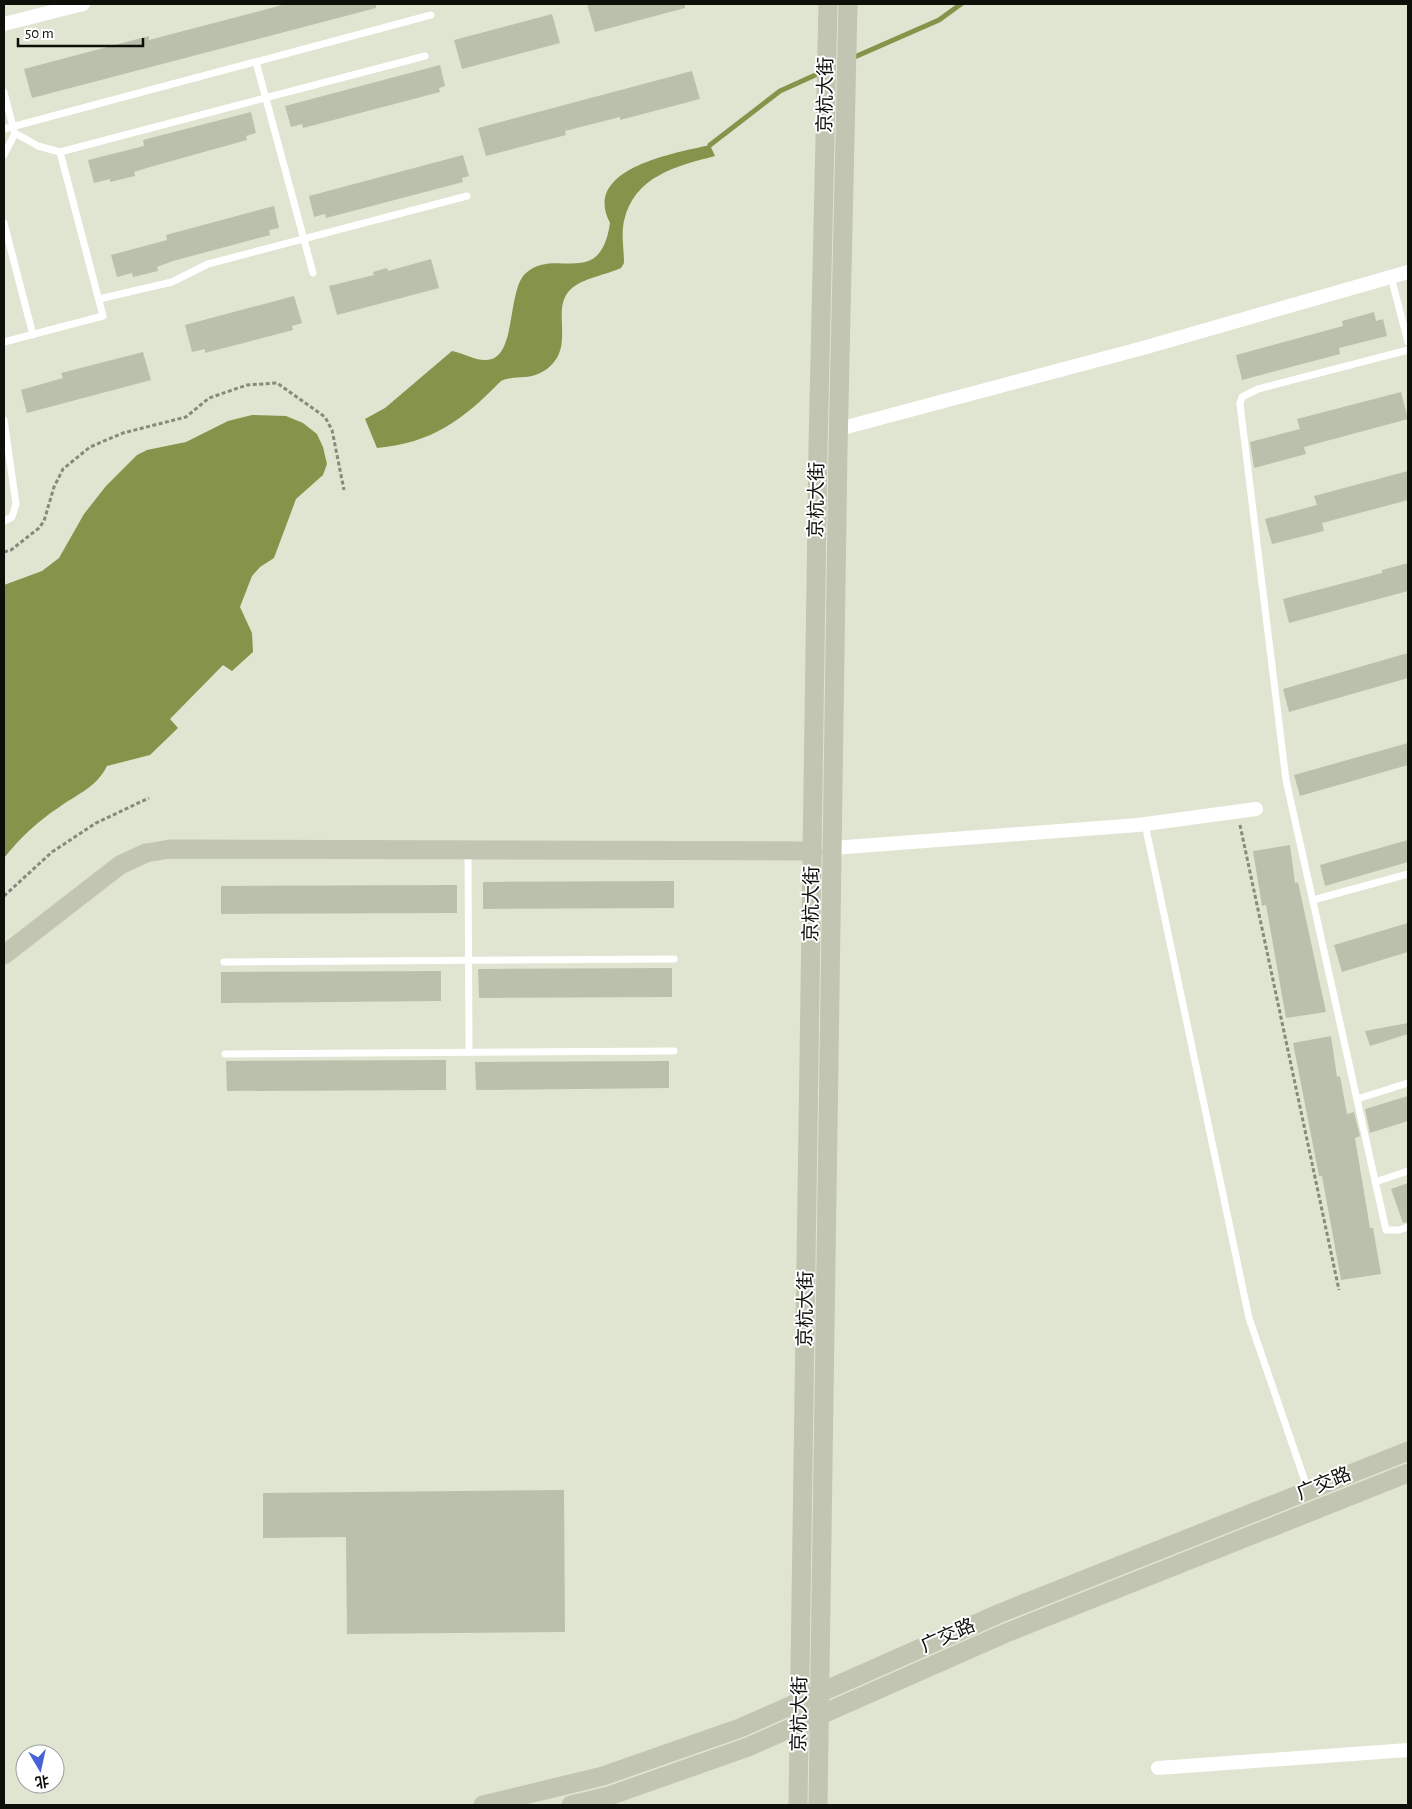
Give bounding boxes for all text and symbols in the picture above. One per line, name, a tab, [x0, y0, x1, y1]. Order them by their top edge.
scale bar	[18, 15, 142, 47]
text: 50 m	[25, 26, 54, 41]
street label: 京杭大街	[814, 57, 836, 133]
street label: 京杭大街	[805, 462, 827, 538]
street label: 京杭大街	[800, 866, 822, 942]
street label: 京杭大街	[794, 1271, 816, 1347]
street label: 广交路	[1293, 1463, 1354, 1503]
street label: 广交路	[917, 1614, 978, 1656]
street label: 京杭大街	[788, 1676, 810, 1752]
north arrow	[15, 1744, 65, 1794]
text: 北	[34, 1773, 50, 1790]

